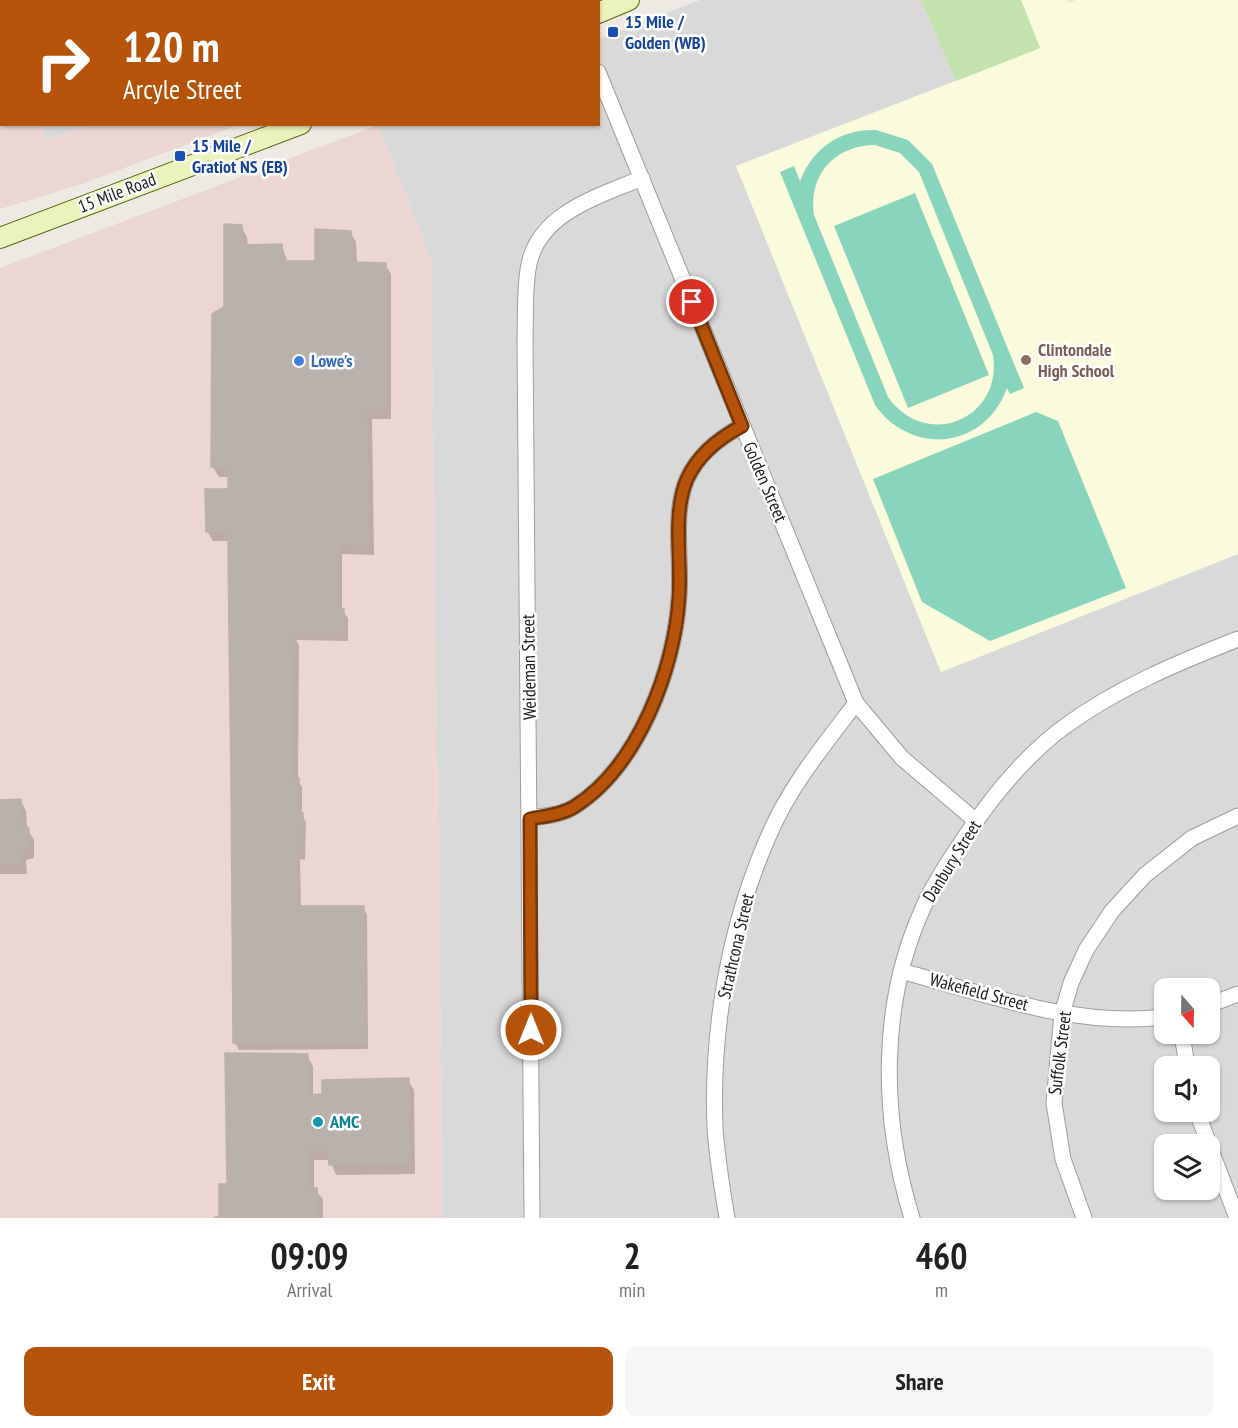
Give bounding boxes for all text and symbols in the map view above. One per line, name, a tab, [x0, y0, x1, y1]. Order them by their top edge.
place label: 15 Mile / Golden (WB)	[625, 10, 706, 54]
text: 120 m	[123, 19, 220, 74]
icon: right	[24, 24, 102, 102]
marker: 15 Mile / Golden (WB)	[606, 25, 620, 39]
text: Arcyle Street	[123, 72, 242, 106]
place label: 15 Mile / Gratiot NS (EB)	[192, 134, 288, 178]
marker: 15 Mile / Gratiot NS (EB)	[173, 149, 187, 163]
street label: 15 Mile Road	[75, 167, 159, 218]
pin	[666, 276, 717, 327]
icon: arrive	[675, 285, 708, 318]
place label: Clintondale High School	[1038, 338, 1115, 382]
place label: Lowe's	[311, 349, 353, 372]
marker: Clintondale High School	[1019, 353, 1033, 367]
marker: Lowe's	[292, 354, 306, 368]
street label: Golden Street	[738, 438, 793, 525]
street label: Weideman Street	[516, 614, 541, 720]
street label: Danbury Street	[917, 815, 986, 906]
street label: Strathcona Street	[712, 891, 759, 1001]
street label: Wakefield Street	[927, 967, 1031, 1016]
north arrow	[1154, 978, 1220, 1044]
map controls	[1154, 978, 1220, 1200]
position arrow	[499, 998, 563, 1062]
street label: Suffolk Street	[1043, 1010, 1076, 1096]
button: sound	[1154, 1056, 1220, 1122]
place label: AMC	[329, 1110, 359, 1133]
marker: AMC	[311, 1115, 325, 1129]
button: layers	[1154, 1134, 1220, 1200]
text: 09:09	[271, 1232, 348, 1279]
text: 2	[623, 1232, 641, 1279]
text: 460	[916, 1232, 967, 1279]
text: Arrival	[287, 1277, 332, 1303]
text: min	[619, 1277, 645, 1303]
text: m	[935, 1277, 948, 1303]
button: Exit	[24, 1347, 613, 1416]
button: Share	[625, 1347, 1214, 1416]

